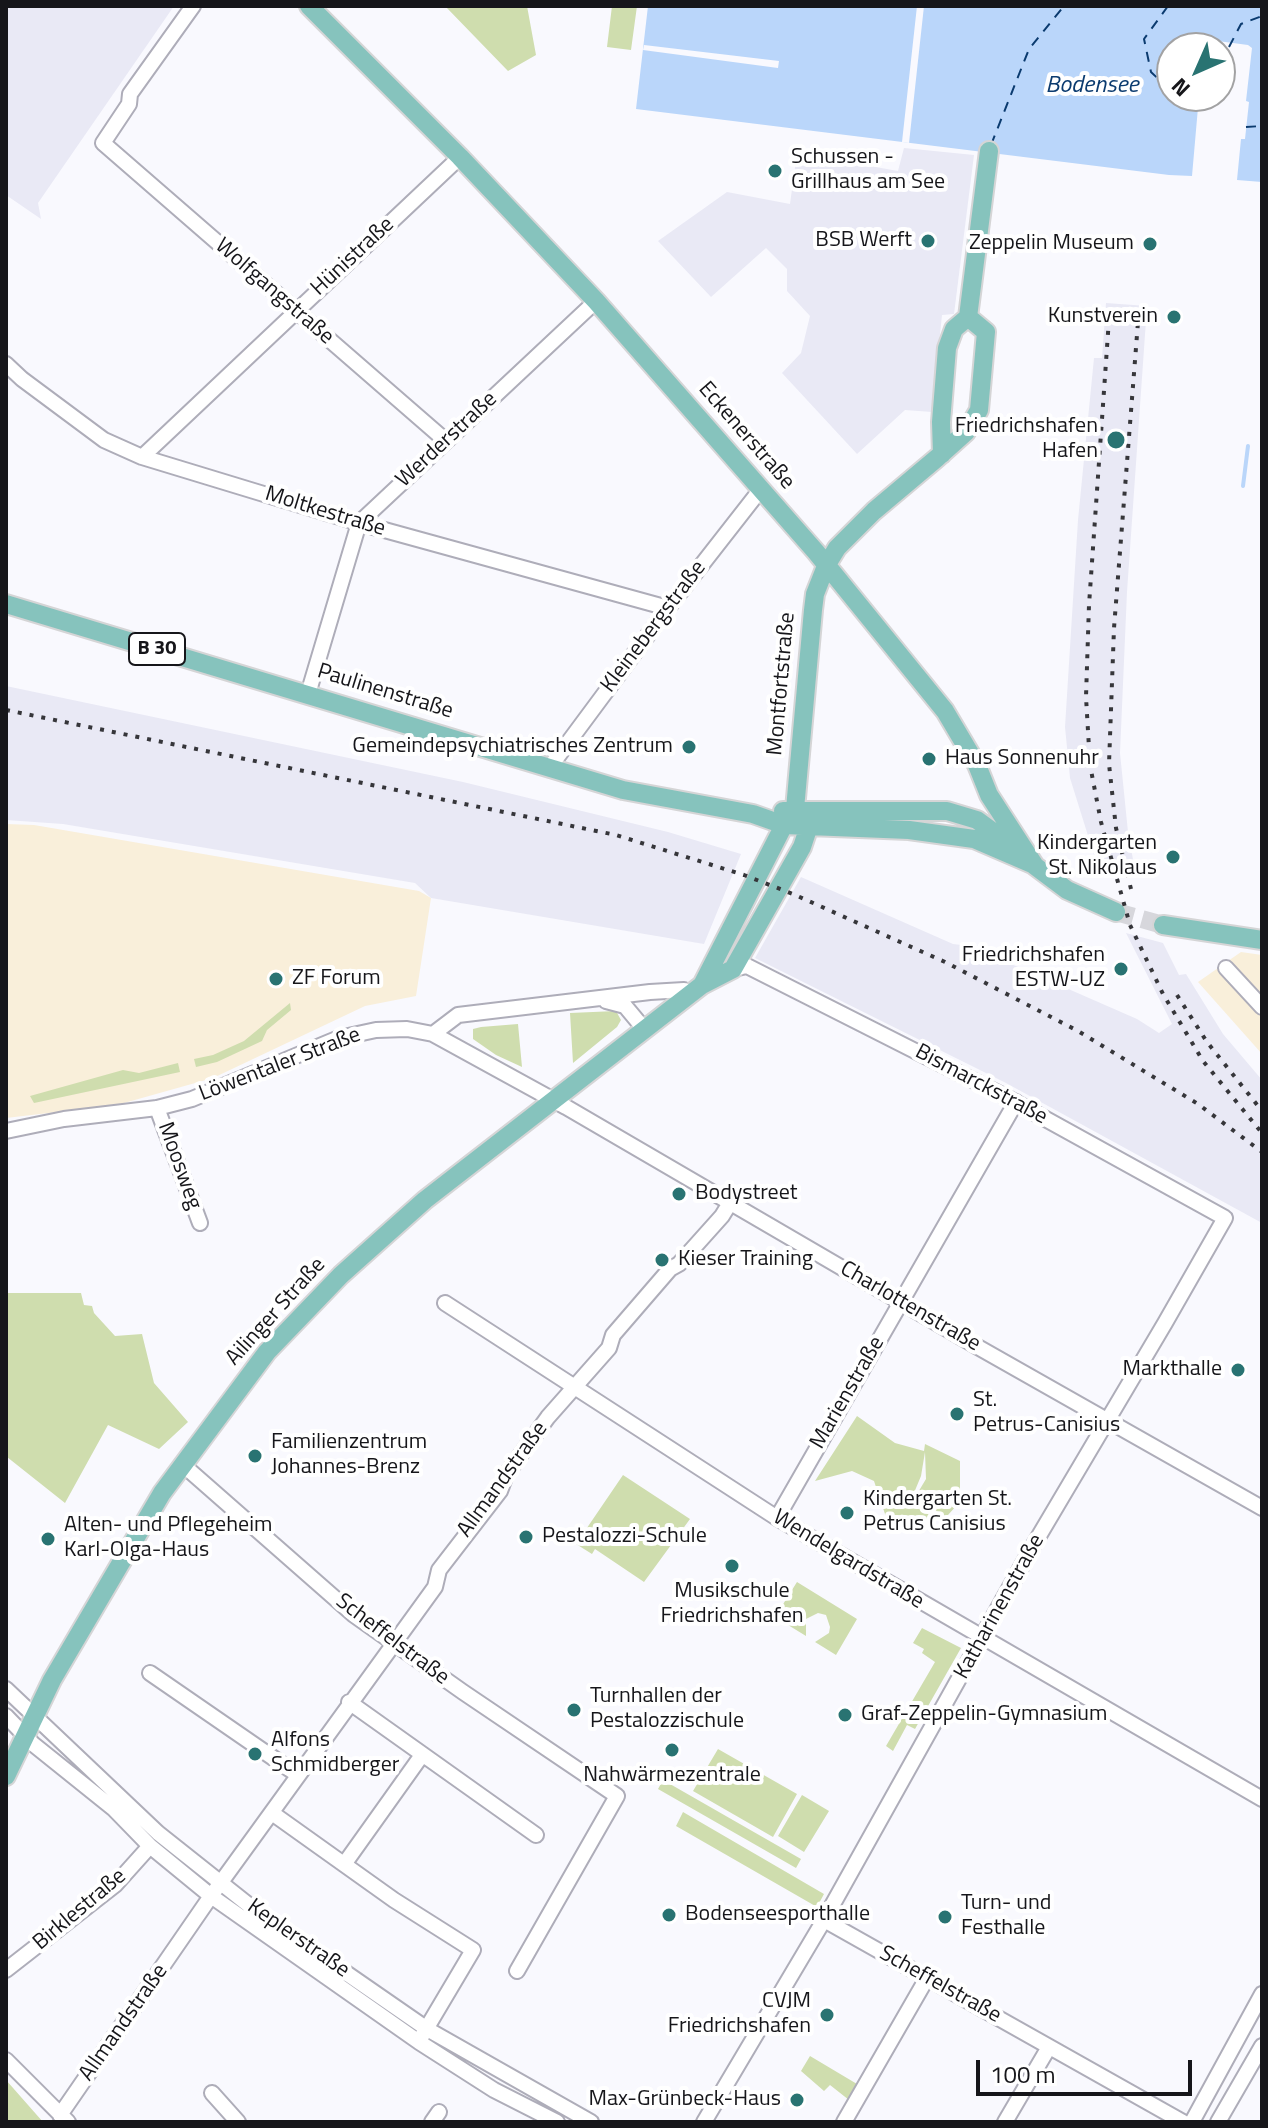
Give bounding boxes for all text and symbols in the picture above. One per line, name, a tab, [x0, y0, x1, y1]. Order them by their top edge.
north arrow	[1156, 32, 1236, 112]
text: N	[1163, 70, 1198, 105]
water label: Bodensee	[1045, 72, 1139, 100]
place label: Schussen - Grillhaus am See	[791, 145, 945, 196]
marker: Schussen - Grillhaus am See	[766, 162, 784, 180]
street label: Hünistraße	[306, 212, 400, 302]
place label: BSB Werft	[815, 228, 912, 254]
place label: Zeppelin Museum	[969, 231, 1134, 257]
marker: BSB Werft	[919, 232, 937, 250]
street label: Wolfgangstraße	[209, 233, 339, 351]
marker: Zeppelin Museum	[1141, 235, 1159, 253]
place label: Kunstverein	[1048, 304, 1158, 330]
marker: Kunstverein	[1165, 308, 1183, 326]
street label: Eckenerstraße	[692, 377, 800, 495]
street label: Werderstraße	[391, 387, 503, 493]
place label: Friedrichshafen Hafen	[955, 414, 1098, 466]
marker: Friedrichshafen Hafen	[1105, 429, 1127, 451]
street label: Moltkestraße	[262, 481, 388, 543]
street label: Kleinebergstraße	[596, 556, 712, 698]
street label: Montfortstraße	[763, 611, 801, 757]
road number: B 30	[129, 633, 185, 665]
street label: Paulinenstraße	[314, 659, 456, 725]
place label: Gemeindepsychiatrisches Zentrum	[352, 734, 673, 760]
marker: Gemeindepsychiatrisches Zentrum	[680, 738, 698, 756]
place label: Haus Sonnenuhr	[945, 746, 1099, 772]
marker: Haus Sonnenuhr	[920, 750, 938, 768]
place label: Kindergarten St. Nikolaus	[1037, 831, 1157, 882]
marker: Kindergarten St. Nikolaus	[1164, 848, 1182, 866]
place label: Friedrichshafen ESTW-UZ	[962, 943, 1105, 994]
marker: Friedrichshafen ESTW-UZ	[1112, 960, 1130, 978]
place label: ZF Forum	[292, 966, 381, 992]
marker: ZF Forum	[267, 970, 285, 988]
street label: Löwentaler Straße	[196, 1022, 364, 1108]
street label: Bismarckstraße	[910, 1039, 1052, 1131]
street label: Moosweg	[151, 1119, 207, 1213]
place label: Bodystreet	[695, 1181, 797, 1207]
marker: Bodystreet	[670, 1185, 688, 1203]
place label: Kieser Training	[678, 1247, 813, 1273]
marker: Kieser Training	[653, 1251, 671, 1269]
street label: Ailinger Straße	[221, 1253, 331, 1371]
street label: Charlottenstraße	[835, 1256, 985, 1358]
street label: Marienstraße	[805, 1332, 891, 1454]
place label: Markthalle	[1123, 1357, 1222, 1383]
marker: Markthalle	[1229, 1361, 1247, 1379]
place label: St. Petrus-Canisius	[973, 1388, 1120, 1440]
marker: St. Petrus-Canisius	[948, 1405, 966, 1423]
street label: Allmandstraße	[452, 1417, 554, 1543]
place label: Familienzentrum Johannes-Brenz	[271, 1430, 427, 1482]
marker: Familienzentrum Johannes-Brenz	[246, 1447, 264, 1465]
place label: Kindergarten St. Petrus Canisius	[863, 1487, 1012, 1538]
marker: Kindergarten St. Petrus Canisius	[838, 1504, 856, 1522]
street label: Wendelgardstraße	[768, 1505, 928, 1615]
place label: Alten- und Pflegeheim Karl-Olga-Haus	[64, 1513, 272, 1564]
place label: Pestalozzi-Schule	[542, 1524, 707, 1550]
marker: Pestalozzi-Schule	[517, 1528, 535, 1546]
marker: Alten- und Pflegeheim Karl-Olga-Haus	[39, 1530, 57, 1548]
street label: Katharinenstraße	[949, 1530, 1051, 1684]
marker: Musikschule Friedrichshafen	[723, 1557, 741, 1575]
place label: Musikschule Friedrichshafen	[660, 1579, 804, 1630]
street label: Scheffelstraße	[330, 1589, 454, 1691]
place label: Turnhallen der Pestalozzischule	[590, 1684, 744, 1736]
marker: Turnhallen der Pestalozzischule	[565, 1701, 583, 1719]
place label: Graf-Zeppelin-Gymnasium	[861, 1702, 1107, 1728]
marker: Graf-Zeppelin-Gymnasium	[836, 1706, 854, 1724]
place label: Alfons Schmidberger	[271, 1728, 399, 1780]
marker: Nahwärmezentrale	[663, 1741, 681, 1759]
marker: Alfons Schmidberger	[246, 1745, 264, 1763]
place label: Nahwärmezentrale	[583, 1763, 761, 1789]
street label: Birklestraße	[28, 1864, 132, 1956]
place label: Turn- und Festhalle	[961, 1891, 1051, 1942]
street label: Keplerstraße	[242, 1894, 354, 1984]
place label: Bodenseesporthalle	[685, 1902, 870, 1928]
marker: Bodenseesporthalle	[660, 1906, 678, 1924]
marker: Turn- und Festhalle	[936, 1908, 954, 1926]
street label: Scheffelstraße	[874, 1941, 1006, 2029]
street label: Allmandstraße	[74, 1960, 174, 2086]
place label: CVJM Friedrichshafen	[668, 1989, 811, 2040]
marker: CVJM Friedrichshafen	[818, 2006, 836, 2024]
scale bar	[980, 2044, 1196, 2094]
text: 100 m	[990, 2056, 1056, 2092]
place label: Max-Grünbeck-Haus	[589, 2087, 781, 2113]
marker: Max-Grünbeck-Haus	[788, 2091, 806, 2109]

